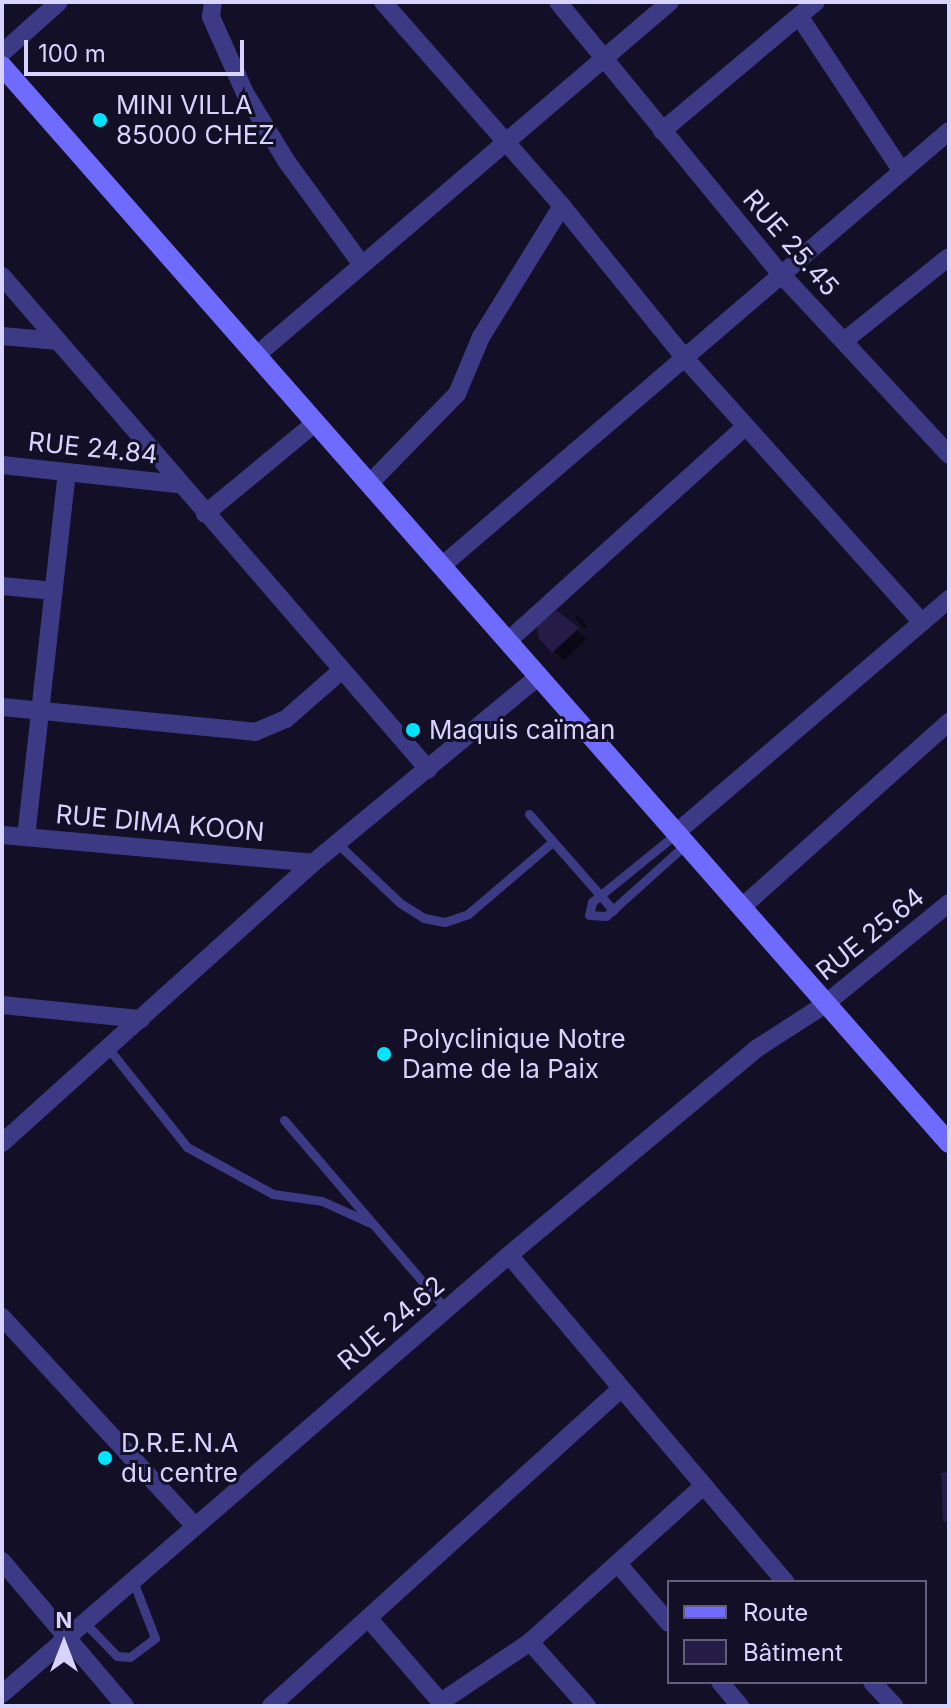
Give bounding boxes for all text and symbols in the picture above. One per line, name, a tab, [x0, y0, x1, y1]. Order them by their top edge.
scale bar	[28, 24, 248, 74]
text: 100 m	[38, 39, 106, 68]
place label: MINI VILLA 85000 CHEZ	[116, 89, 275, 150]
marker: MINI VILLA 85000 CHEZ	[91, 111, 109, 129]
street label: RUE 25.45	[737, 184, 845, 302]
street label: RUE 24.84	[27, 426, 159, 470]
place label: Maquis caïman	[429, 714, 615, 746]
marker: Maquis caïman	[404, 721, 422, 739]
street label: RUE DIMA KOON	[54, 798, 266, 848]
street label: RUE 25.64	[810, 881, 930, 987]
place label: Polyclinique Notre Dame de la Paix	[402, 1023, 626, 1084]
marker: Polyclinique Notre Dame de la Paix	[373, 1043, 395, 1065]
street label: RUE 24.62	[331, 1270, 451, 1376]
place label: D.R.E.N.A du centre	[121, 1427, 238, 1488]
marker: D.R.E.N.A du centre	[96, 1449, 114, 1467]
legend	[667, 1580, 927, 1684]
text: Route	[743, 1598, 808, 1627]
north arrow	[24, 1604, 104, 1684]
text: N	[56, 1607, 72, 1633]
text: Bâtiment	[743, 1638, 843, 1667]

